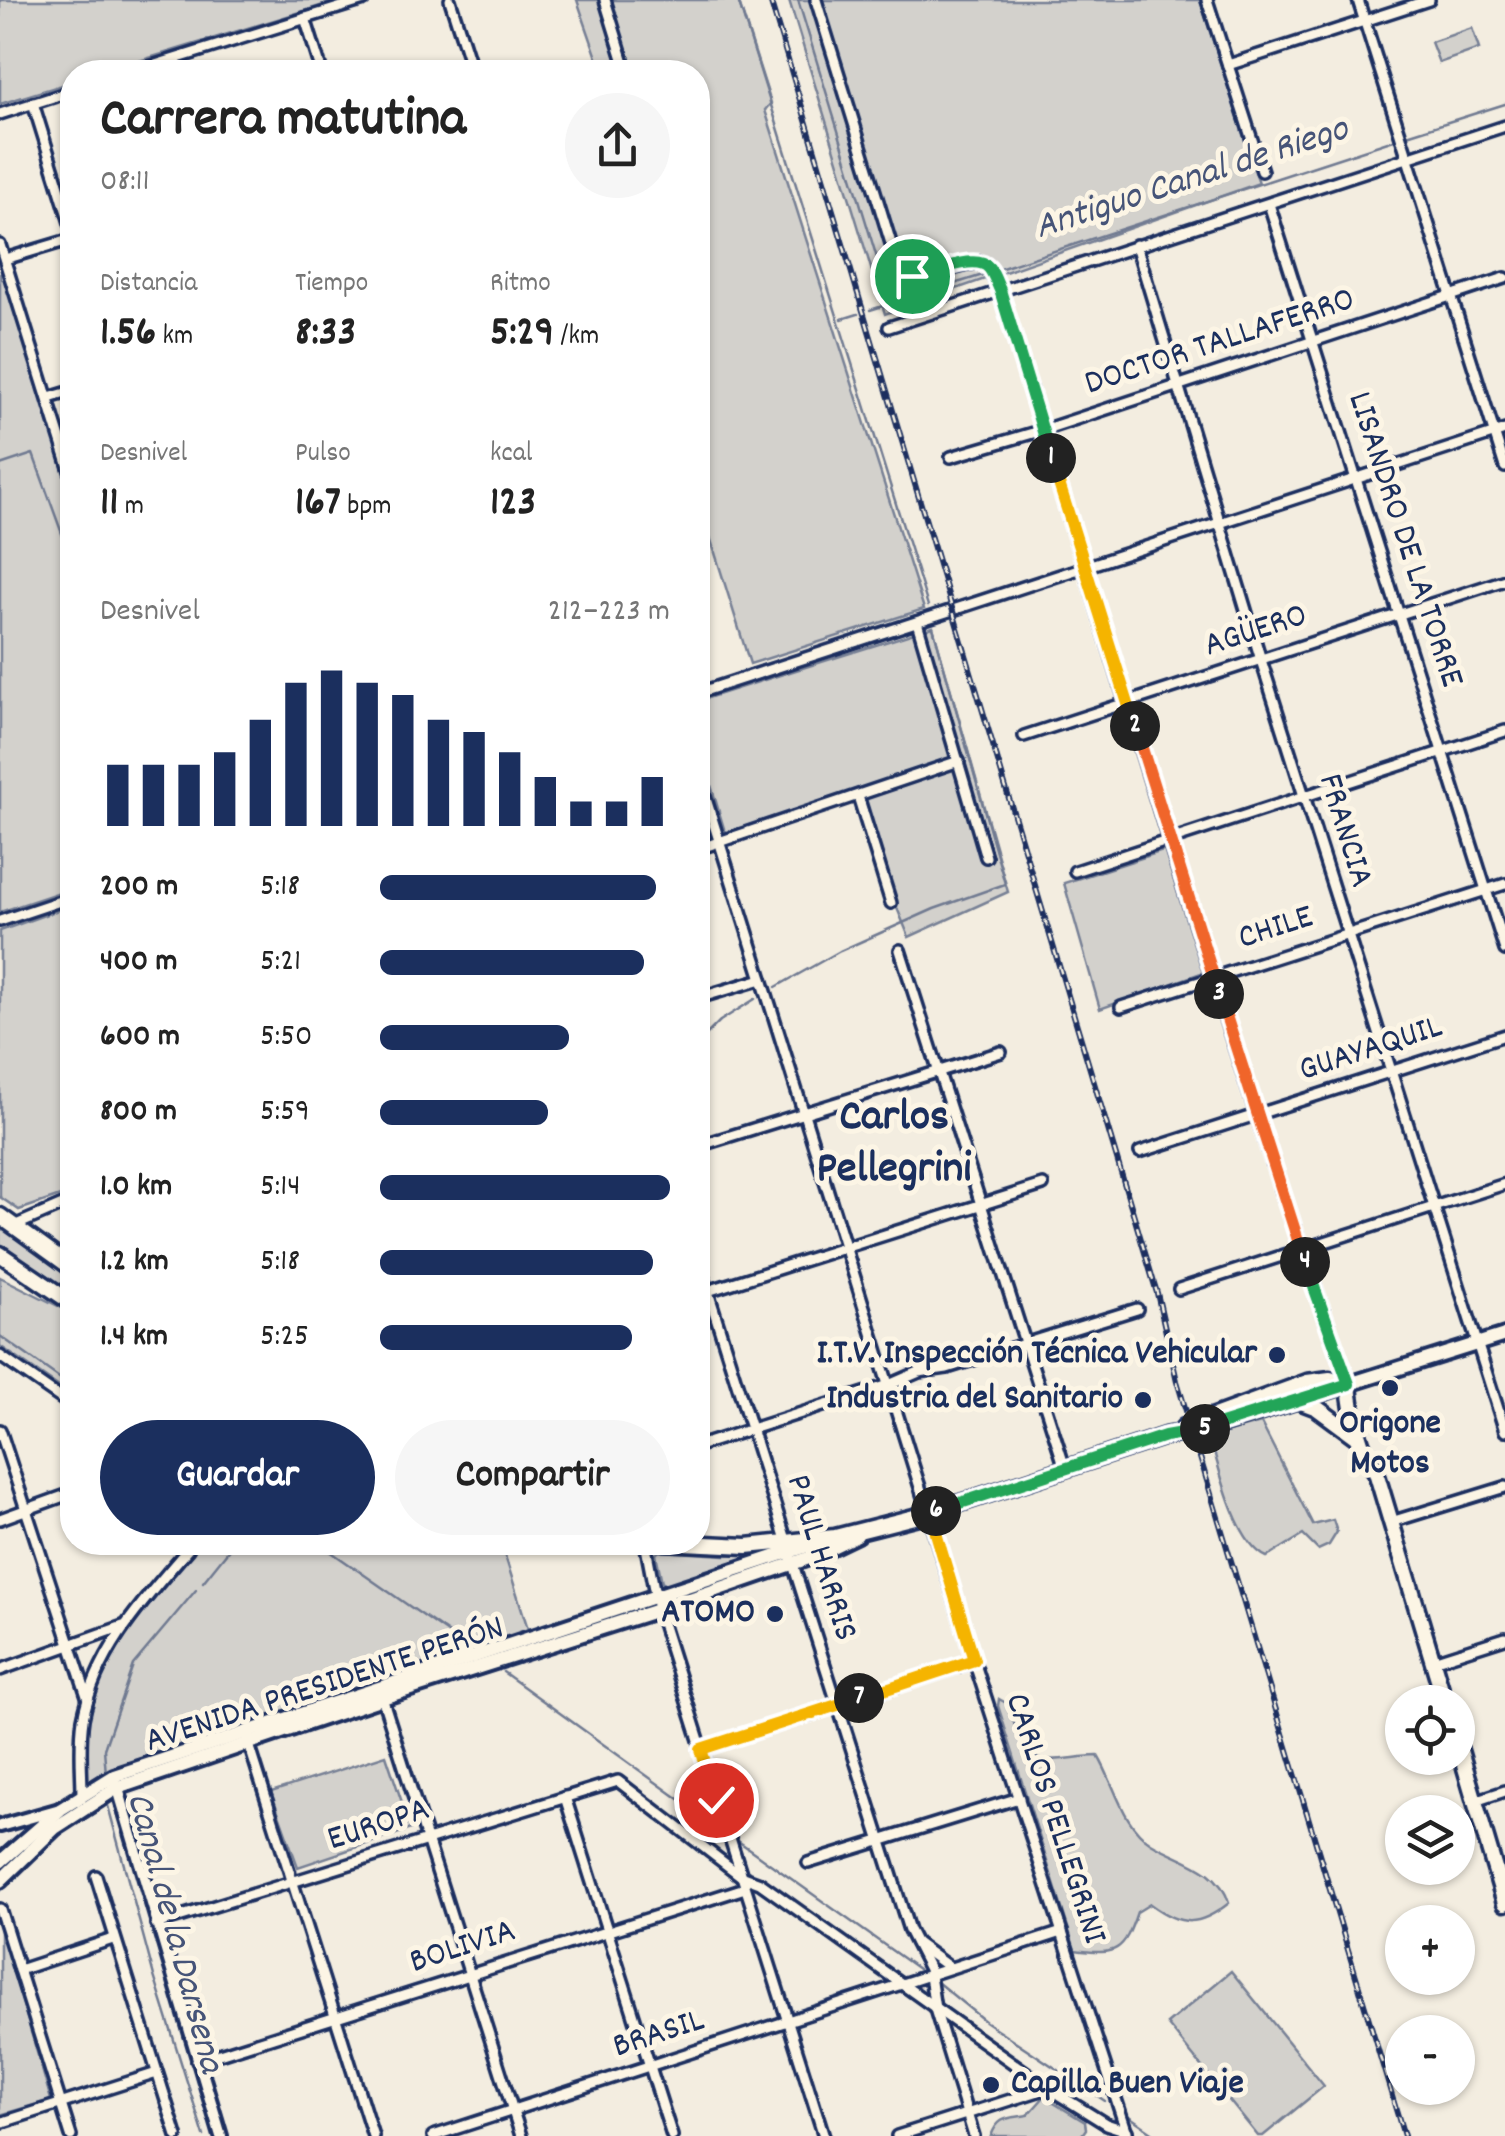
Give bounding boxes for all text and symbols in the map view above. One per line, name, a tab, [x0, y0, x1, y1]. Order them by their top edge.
text: Carrera matutina	[100, 83, 466, 162]
button: share	[565, 93, 670, 198]
water label: Antiguo Canal de Riego	[1028, 103, 1358, 257]
text: 08:11	[100, 160, 150, 206]
pin	[870, 234, 955, 319]
icon: arrive	[885, 249, 940, 304]
text: Distancia	[100, 265, 197, 305]
text: Tiempo	[295, 265, 368, 305]
text: Ritmo	[490, 265, 551, 305]
street label: DOCTOR TALLAFERRO	[1079, 276, 1361, 410]
text: 1.56	[100, 305, 156, 365]
text: 8:33	[295, 305, 356, 365]
text: 5:29	[490, 305, 554, 365]
text: km	[156, 318, 193, 358]
text: /km	[554, 318, 599, 358]
street label: LISANDRO DE LA TORRE	[1333, 386, 1475, 694]
pin: 1	[1026, 433, 1076, 483]
text: Desnivel	[100, 435, 187, 475]
text: Pulso	[295, 435, 351, 475]
text: kcal	[490, 435, 533, 475]
text: 1	[1048, 438, 1054, 478]
text: 11	[100, 475, 118, 535]
text: 167	[295, 475, 341, 535]
text: 123	[490, 475, 536, 535]
text: m	[118, 488, 144, 528]
text: bpm	[341, 488, 392, 528]
text: Desnivel	[100, 590, 200, 636]
text: 212–223 m	[548, 590, 670, 636]
street label: AGÜERO	[1198, 592, 1314, 672]
pin: 2	[1110, 701, 1160, 751]
text: 2	[1129, 706, 1141, 746]
street label: FRANCIA	[1303, 768, 1385, 894]
text: 200 m	[100, 865, 178, 911]
text: 5:18	[260, 865, 300, 911]
street label: CHILE	[1232, 893, 1320, 965]
text: 400 m	[100, 940, 177, 986]
text: 5:21	[260, 940, 301, 986]
pin: 3	[1194, 969, 1244, 1019]
text: 3	[1213, 974, 1225, 1014]
street label: GUAYAQUIL	[1293, 1003, 1449, 1097]
text: 600 m	[100, 1015, 180, 1061]
text: 5:50	[260, 1015, 312, 1061]
district label: Carlos Pellegrini	[816, 1087, 972, 1203]
text: 800 m	[100, 1090, 177, 1136]
text: 5:59	[260, 1090, 310, 1136]
text: 1.0 km	[100, 1165, 172, 1211]
text: 5:14	[260, 1165, 300, 1211]
pin: 4	[1280, 1237, 1330, 1287]
text: 1.2 km	[100, 1240, 169, 1286]
text: 5:18	[260, 1240, 300, 1286]
text: 4	[1299, 1242, 1311, 1282]
text: 1.4 km	[100, 1315, 168, 1361]
text: 5:25	[260, 1315, 309, 1361]
place label: I.T.V. Inspección Técnica Vehicular	[816, 1330, 1258, 1380]
marker: I.T.V. Inspección Técnica Vehicular	[1266, 1344, 1288, 1366]
place label: Industria del Sanitario	[826, 1375, 1123, 1425]
marker: Origone Motos	[1379, 1377, 1401, 1399]
marker: Industria del Sanitario	[1132, 1389, 1154, 1411]
place label: Origone Motos	[1339, 1400, 1441, 1490]
pin: 5	[1180, 1404, 1230, 1454]
text: 5	[1199, 1409, 1211, 1449]
button: Guardar	[100, 1420, 375, 1535]
button: Compartir	[395, 1420, 670, 1535]
street label: PAUL HARRIS	[771, 1469, 869, 1647]
pin: 6	[911, 1486, 961, 1536]
text: 6	[929, 1491, 943, 1531]
place label: ATOMO	[661, 1589, 755, 1639]
marker: ATOMO	[764, 1603, 786, 1625]
street label: AVENIDA PRESIDENTE PERÓN	[139, 1604, 511, 1768]
pin: 7	[834, 1673, 884, 1723]
text: 7	[854, 1678, 864, 1718]
map controls	[1385, 1685, 1475, 2105]
button: locate	[1385, 1685, 1475, 1775]
street label: CARLOS PELLEGRINI	[990, 1687, 1118, 1951]
pin	[674, 1758, 759, 1843]
icon: check	[689, 1773, 744, 1828]
street label: EUROPA	[321, 1786, 437, 1866]
water label: Canal de la Darsena	[109, 1787, 237, 2081]
button: layers	[1385, 1795, 1475, 1885]
button: +	[1385, 1905, 1475, 1995]
street label: BOLIVIA	[404, 1907, 522, 1989]
street label: BRASIL	[607, 1997, 711, 2073]
button: −	[1385, 2015, 1475, 2105]
place label: Capilla Buen Viaje	[1011, 2060, 1244, 2110]
marker: Capilla Buen Viaje	[980, 2074, 1002, 2096]

